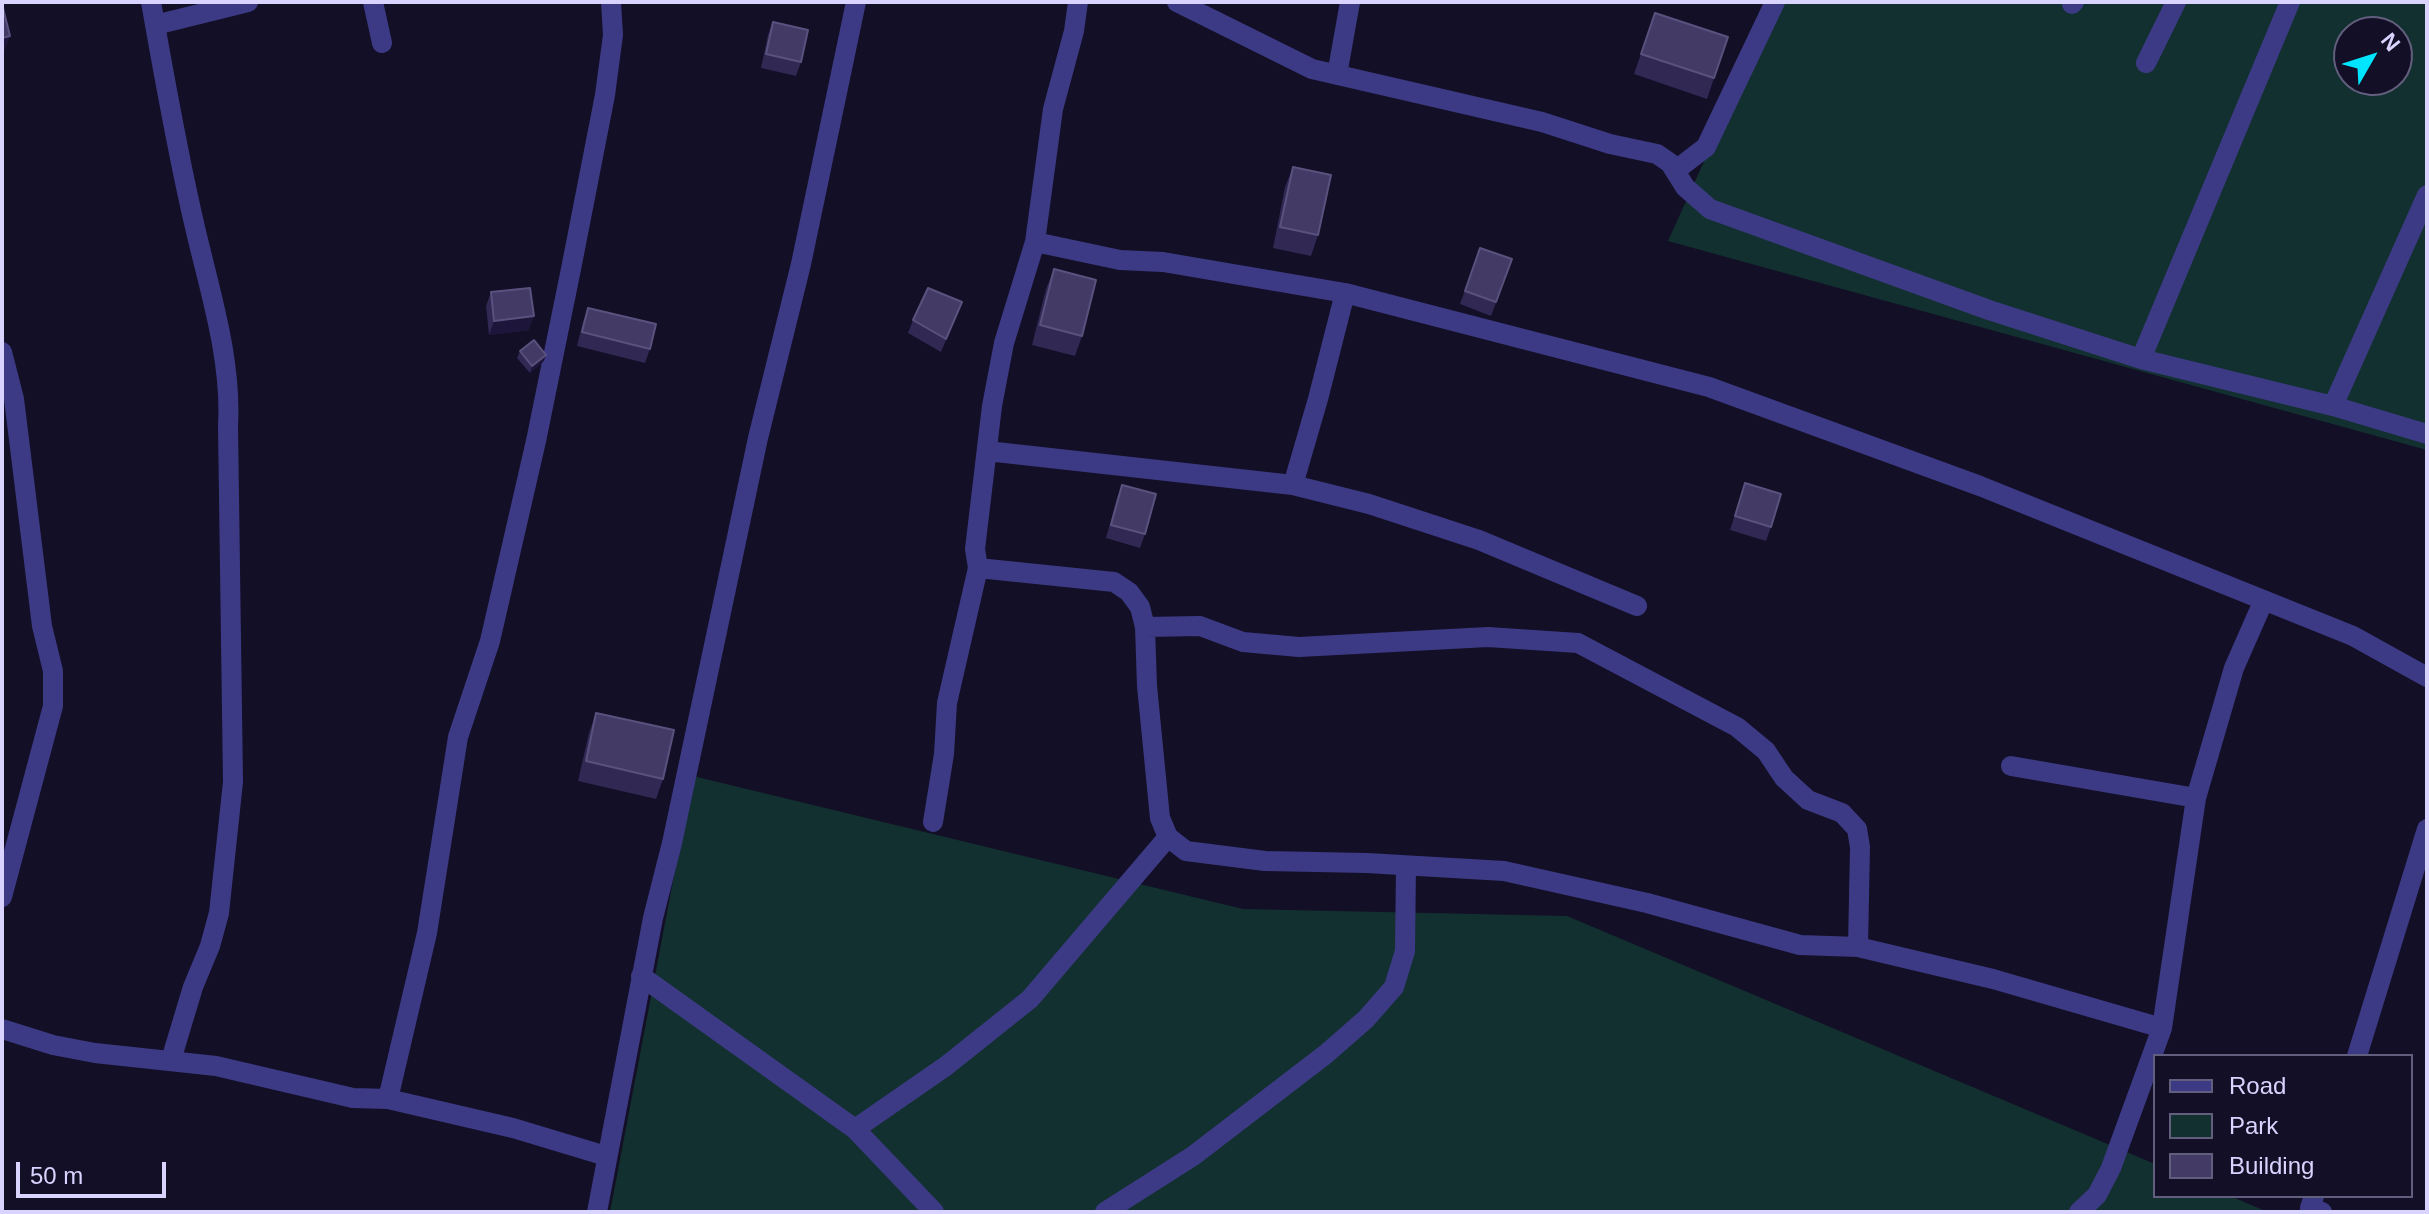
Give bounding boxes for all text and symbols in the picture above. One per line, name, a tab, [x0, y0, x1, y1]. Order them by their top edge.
north arrow	[2333, 16, 2413, 96]
text: N	[2376, 28, 2405, 56]
legend	[2153, 1054, 2413, 1198]
text: Road	[2229, 1072, 2286, 1099]
text: Park	[2229, 1112, 2278, 1139]
scale bar	[20, 1146, 170, 1196]
text: Building	[2229, 1152, 2314, 1179]
text: 50 m	[30, 1162, 83, 1189]

